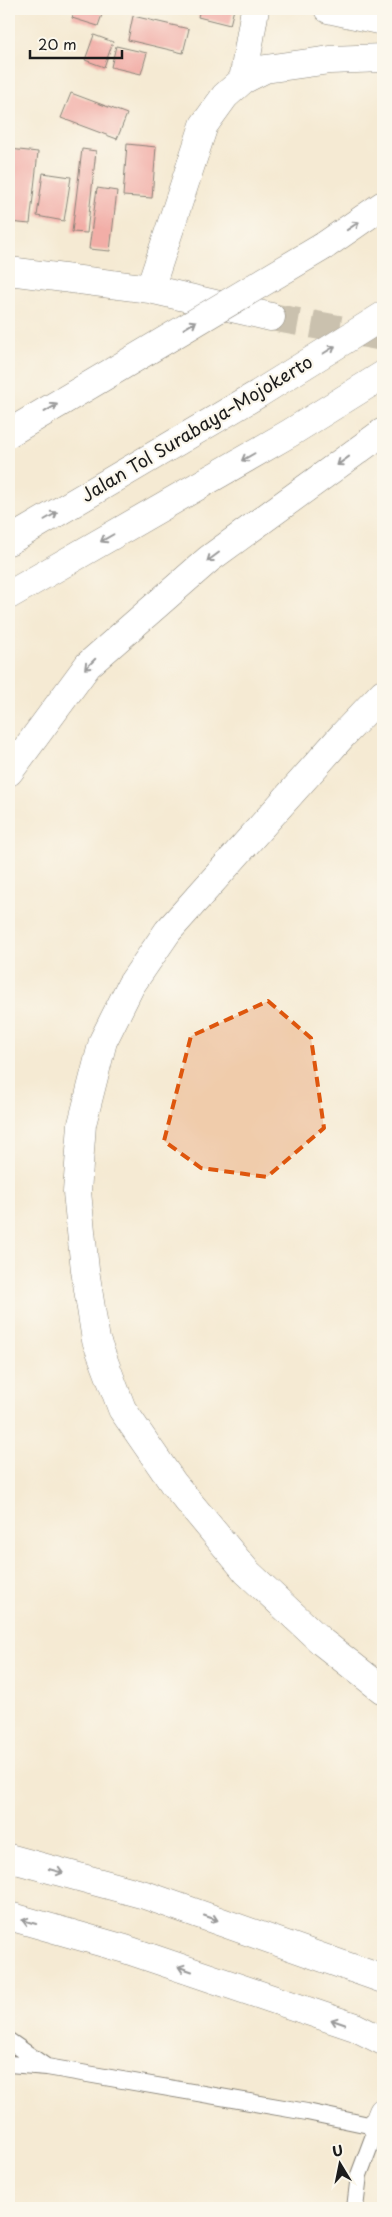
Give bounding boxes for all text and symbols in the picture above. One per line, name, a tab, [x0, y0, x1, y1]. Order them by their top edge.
scale bar	[30, 28, 122, 60]
text: 20 m	[38, 32, 77, 55]
one-way arrow	[346, 221, 360, 231]
one-way arrow	[183, 320, 197, 330]
one-way arrow	[322, 344, 336, 354]
street label: Jalan Tol Surabaya–Mojokerto	[75, 348, 317, 508]
one-way arrow	[43, 403, 57, 413]
one-way arrow	[241, 453, 256, 463]
one-way arrow	[337, 455, 351, 466]
one-way arrow	[43, 511, 58, 521]
one-way arrow	[101, 534, 115, 544]
one-way arrow	[206, 551, 219, 562]
one-way arrow	[84, 658, 96, 670]
one-way arrow	[47, 1867, 63, 1876]
one-way arrow	[203, 1914, 218, 1923]
one-way arrow	[22, 1916, 38, 1926]
one-way arrow	[177, 1964, 193, 1973]
one-way arrow	[331, 2017, 347, 2026]
text: U	[331, 2139, 345, 2162]
north arrow	[314, 2140, 364, 2190]

